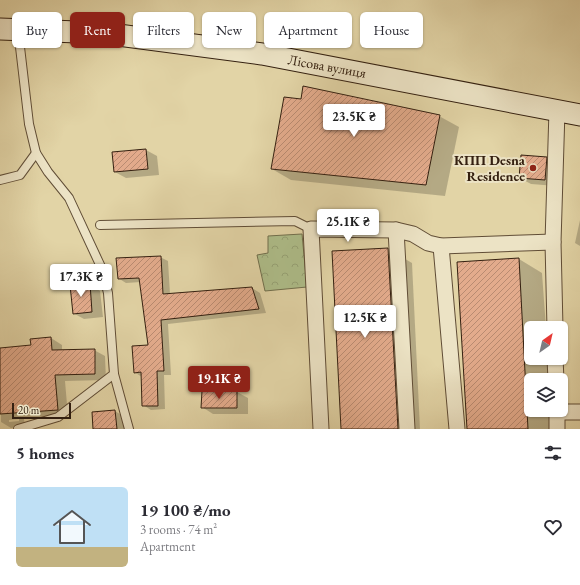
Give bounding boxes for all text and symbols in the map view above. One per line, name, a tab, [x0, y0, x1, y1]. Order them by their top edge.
chip: Buy	[12, 12, 62, 48]
chip: Rent	[70, 12, 125, 48]
chip: Filters	[133, 12, 194, 48]
chip: New	[202, 12, 256, 48]
chip: Apartment	[264, 12, 352, 48]
chip: House	[360, 12, 423, 48]
street label: Лісова вулиця	[286, 50, 368, 82]
pin: 23.5K ₴	[317, 104, 391, 138]
text: 23.5K ₴	[332, 108, 376, 125]
place label: КПП Desna Residence	[454, 151, 526, 185]
marker: КПП Desna Residence	[528, 163, 538, 173]
pin: 25.1K ₴	[311, 209, 385, 243]
text: 25.1K ₴	[326, 213, 370, 230]
pin: 17.3K ₴	[44, 264, 118, 298]
text: 17.3K ₴	[59, 268, 103, 285]
pin: 12.5K ₴	[328, 305, 402, 339]
text: 12.5K ₴	[343, 309, 387, 326]
north arrow	[524, 321, 568, 365]
map controls	[524, 321, 568, 417]
pin: 19.1K ₴	[182, 366, 256, 400]
text: 19.1K ₴	[197, 370, 241, 387]
button: layers	[524, 373, 568, 417]
scale bar	[12, 401, 71, 420]
text: 20 m	[18, 403, 39, 417]
text: 5 homes	[16, 442, 74, 464]
icon: filters	[542, 442, 564, 464]
text: 19 100 ₴/mo	[140, 499, 231, 521]
icon: home	[48, 503, 96, 551]
icon: heart	[542, 516, 564, 538]
text: 3 rooms · 74 m²	[140, 521, 217, 538]
text: Apartment	[140, 538, 195, 555]

